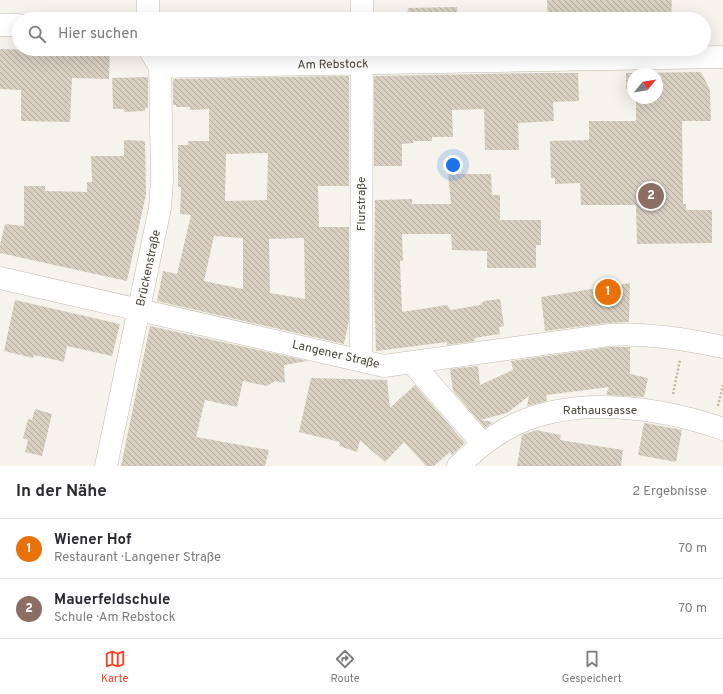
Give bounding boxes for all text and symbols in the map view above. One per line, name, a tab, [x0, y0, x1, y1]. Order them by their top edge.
search box	[12, 12, 711, 56]
icon: search	[26, 23, 48, 45]
text: Hier suchen	[58, 25, 138, 44]
street label: Am Rebstock	[297, 56, 369, 74]
north arrow	[627, 68, 663, 104]
your location	[443, 155, 463, 175]
street label: Flurstraße	[354, 177, 370, 231]
pin: 2	[638, 181, 664, 211]
street label: Brückenstraße	[133, 228, 165, 308]
pin: 1	[595, 277, 621, 307]
street label: Langener Straße	[290, 337, 381, 373]
street label: Rathausgasse	[563, 403, 637, 419]
text: In der Nähe	[16, 481, 107, 503]
text: 2 Ergebnisse	[632, 484, 707, 500]
text: Wiener Hof	[54, 531, 131, 550]
text: 1	[26, 541, 32, 557]
text: 70 m	[678, 541, 707, 557]
text: Restaurant · Langener Straße	[54, 550, 221, 566]
text: Mauerfeldschule	[54, 591, 170, 610]
text: 2	[25, 601, 33, 617]
text: 70 m	[678, 601, 707, 617]
text: Schule · Am Rebstock	[54, 610, 176, 626]
tab: Karte	[101, 648, 128, 686]
tab: Route	[330, 648, 360, 686]
tab: Gespeichert	[562, 648, 622, 686]

